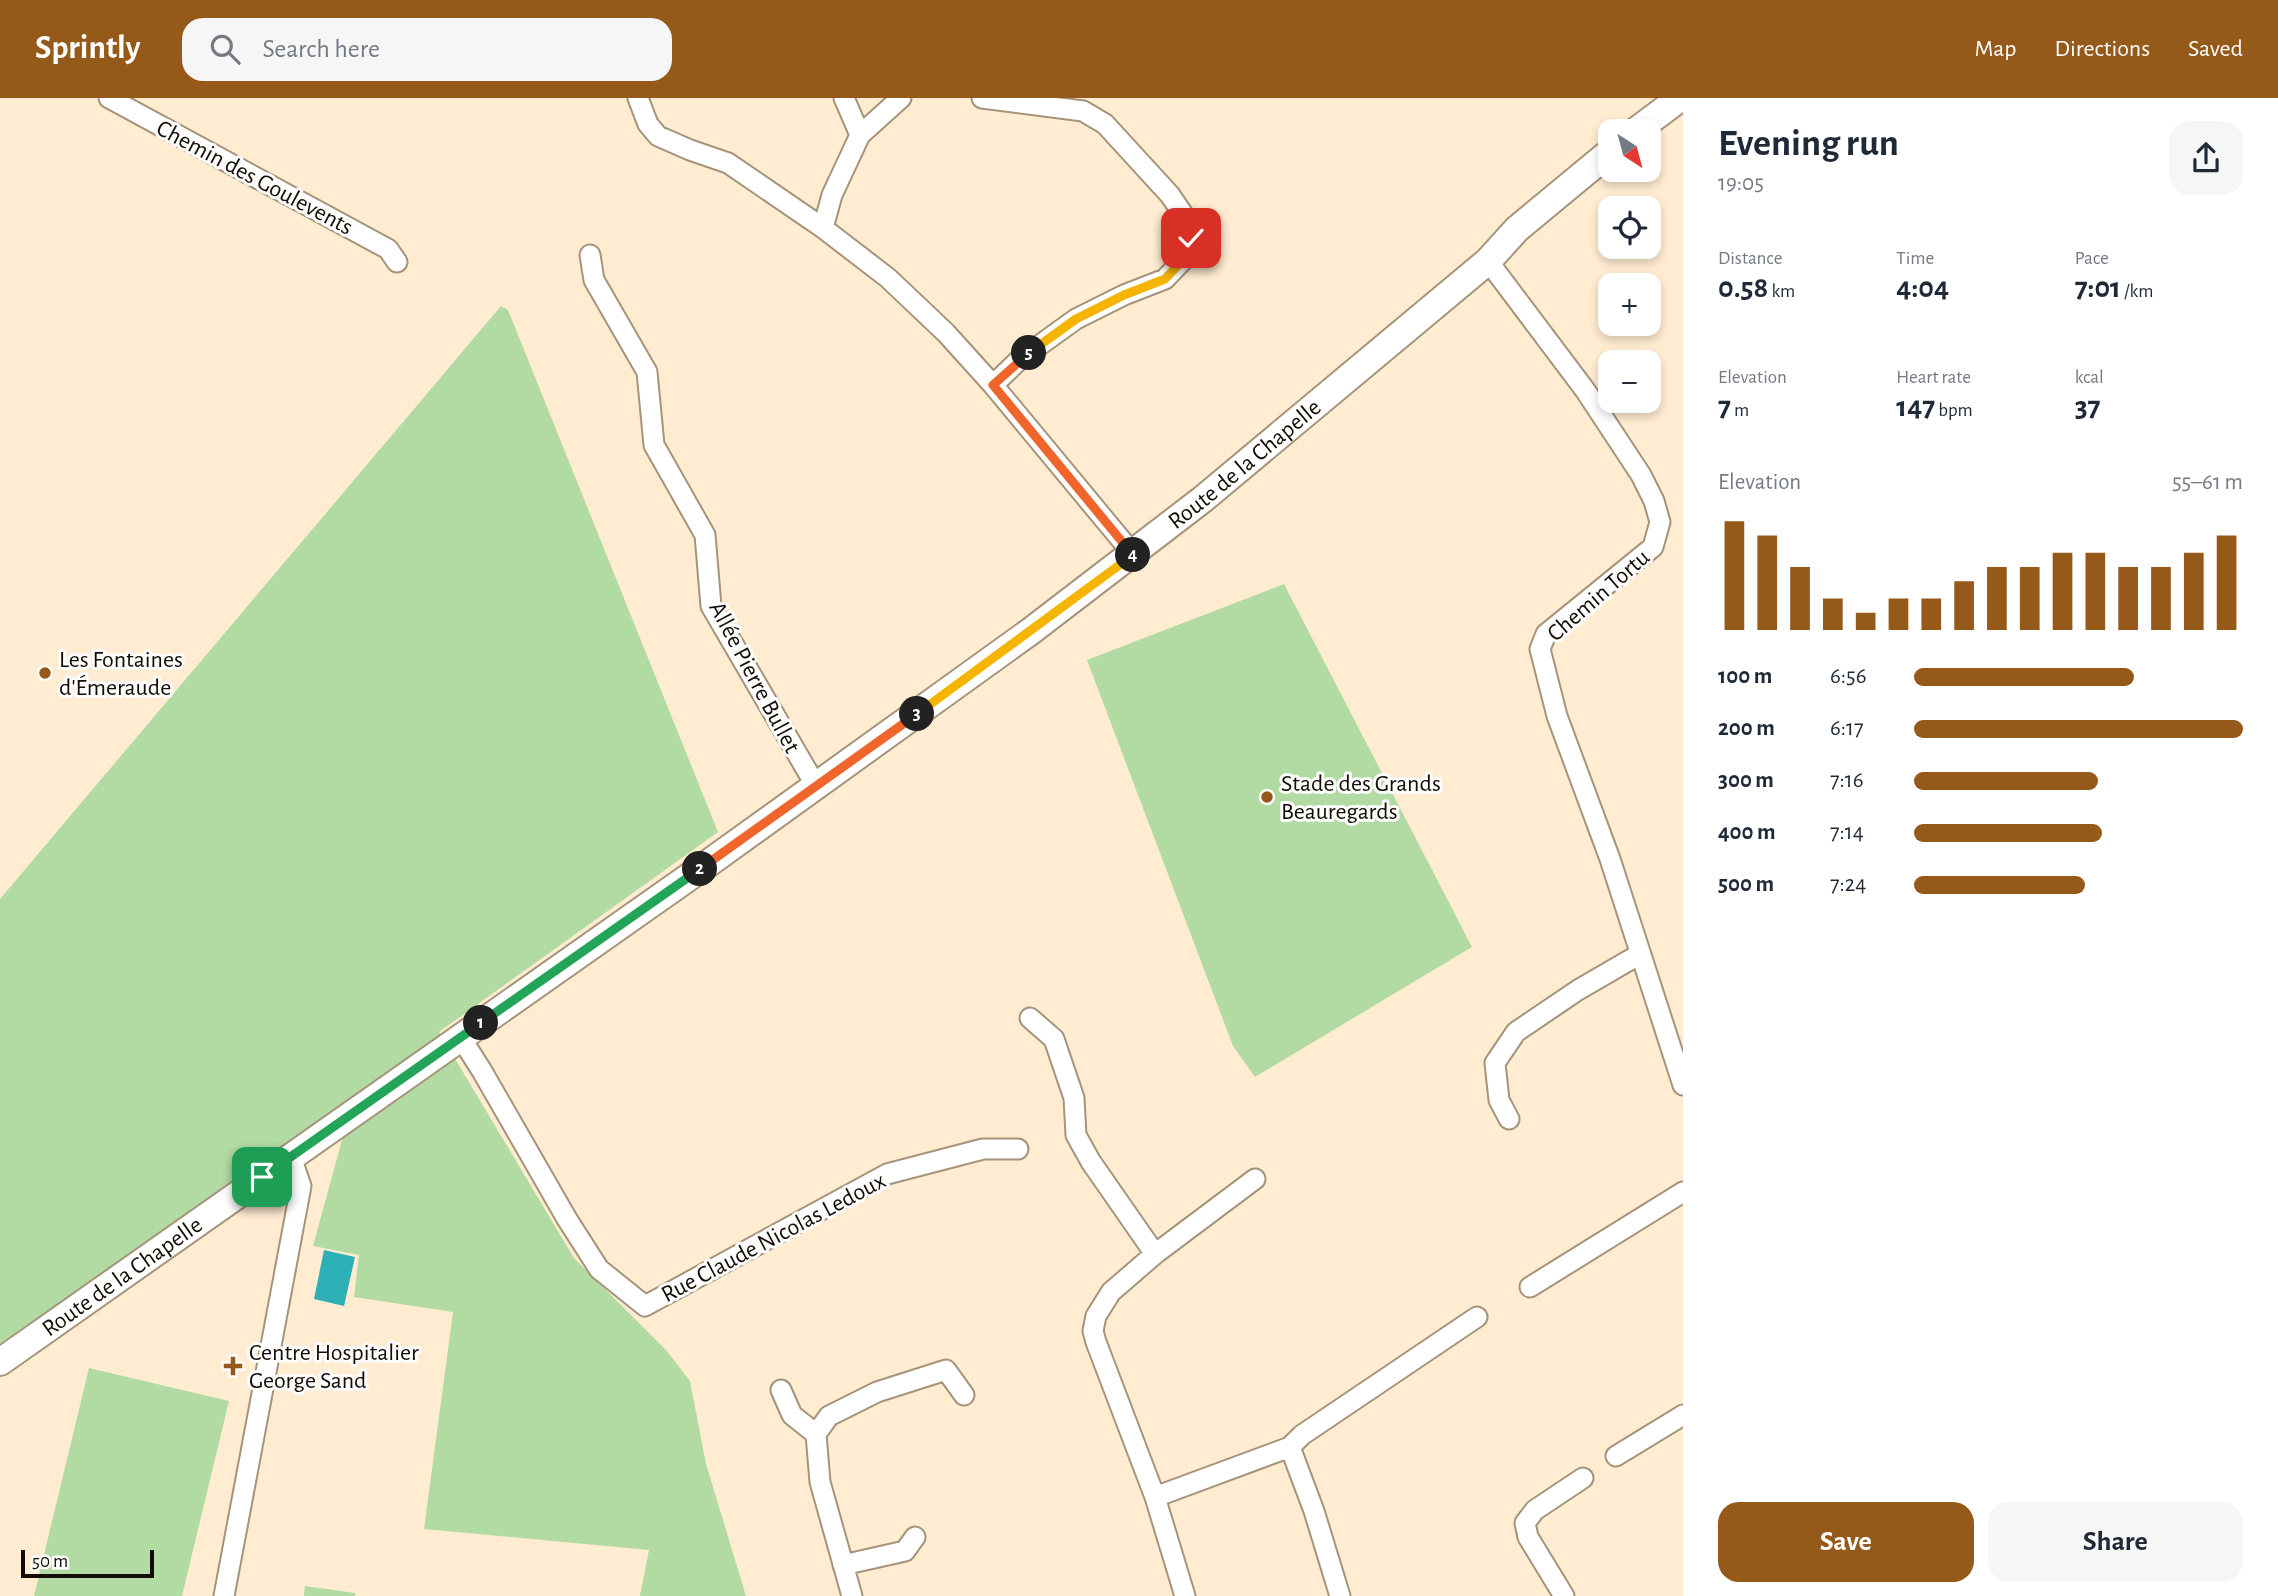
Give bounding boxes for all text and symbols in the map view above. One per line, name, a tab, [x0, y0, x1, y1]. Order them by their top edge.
search box	[182, 18, 672, 81]
icon: search	[206, 30, 244, 68]
text: Sprintly	[35, 32, 140, 65]
text: Search here	[262, 36, 380, 62]
text: Map	[1974, 37, 2016, 61]
text: Directions	[2054, 37, 2150, 61]
text: Saved	[2188, 37, 2243, 61]
street label: Chemin des Goulevents	[152, 116, 357, 240]
north arrow	[1598, 119, 1661, 182]
map controls	[1598, 119, 1661, 413]
button: share	[2169, 121, 2243, 195]
text: Evening run	[1718, 125, 1899, 163]
text: 19:05	[1718, 172, 1764, 195]
button: locate	[1598, 196, 1661, 259]
pin	[1161, 208, 1221, 268]
icon: check	[1172, 219, 1210, 257]
text: Distance	[1718, 249, 1782, 268]
text: Time	[1896, 249, 1934, 268]
text: Pace	[2075, 249, 2109, 268]
button: +	[1598, 273, 1661, 336]
text: 0.58	[1718, 273, 1768, 303]
text: 4:04	[1896, 273, 1949, 303]
text: 7:01	[2075, 273, 2121, 303]
text: km	[1768, 282, 1795, 301]
text: /km	[2121, 282, 2153, 301]
pin: 5	[1012, 336, 1046, 370]
text: 5	[1024, 343, 1033, 362]
button: −	[1598, 350, 1661, 413]
text: Elevation	[1718, 368, 1787, 387]
text: Heart rate	[1896, 368, 1971, 387]
text: kcal	[2075, 368, 2104, 387]
text: 7	[1718, 392, 1731, 422]
text: 147	[1896, 392, 1935, 422]
text: 37	[2075, 392, 2101, 422]
street label: Route de la Chapelle	[1164, 395, 1326, 534]
text: m	[1731, 401, 1749, 420]
text: bpm	[1935, 401, 1973, 420]
text: Elevation	[1718, 471, 1801, 494]
text: 55–61 m	[2172, 471, 2243, 494]
pin: 4	[1116, 538, 1150, 573]
text: 4	[1128, 545, 1137, 564]
street label: Chemin Tortu	[1543, 545, 1654, 646]
street label: Allée Pierre Bullet	[704, 598, 804, 757]
place label: Les Fontaines d'Émeraude	[59, 648, 183, 700]
marker: Les Fontaines d'Émeraude	[37, 665, 53, 681]
text: 100 m	[1718, 665, 1772, 688]
text: 6:56	[1830, 665, 1867, 688]
pin: 3	[900, 696, 934, 732]
text: 3	[912, 704, 921, 723]
text: 200 m	[1718, 717, 1775, 740]
text: 6:17	[1830, 717, 1864, 740]
text: 300 m	[1718, 769, 1774, 792]
text: 7:16	[1830, 769, 1864, 792]
place label: Stade des Grands Beauregards	[1281, 772, 1441, 824]
marker: Stade des Grands Beauregards	[1259, 789, 1275, 805]
text: 400 m	[1718, 821, 1776, 844]
text: 7:14	[1830, 821, 1864, 844]
pin: 2	[682, 852, 718, 886]
text: 2	[695, 859, 704, 878]
text: 500 m	[1718, 873, 1774, 896]
text: 7:24	[1830, 873, 1866, 896]
pin: 1	[463, 1006, 498, 1040]
text: 1	[477, 1013, 484, 1032]
pin	[232, 1147, 292, 1207]
icon: arrive	[243, 1158, 281, 1196]
street label: Rue Claude Nicolas Ledoux	[657, 1168, 890, 1307]
street label: Route de la Chapelle	[38, 1213, 207, 1341]
place label: Centre Hospitalier George Sand	[249, 1341, 419, 1393]
marker: Centre Hospitalier George Sand	[223, 1356, 243, 1376]
button: Save	[1718, 1502, 1974, 1582]
button: Share	[1988, 1502, 2243, 1582]
scale bar	[21, 1547, 154, 1579]
text: 50 m	[32, 1552, 68, 1571]

